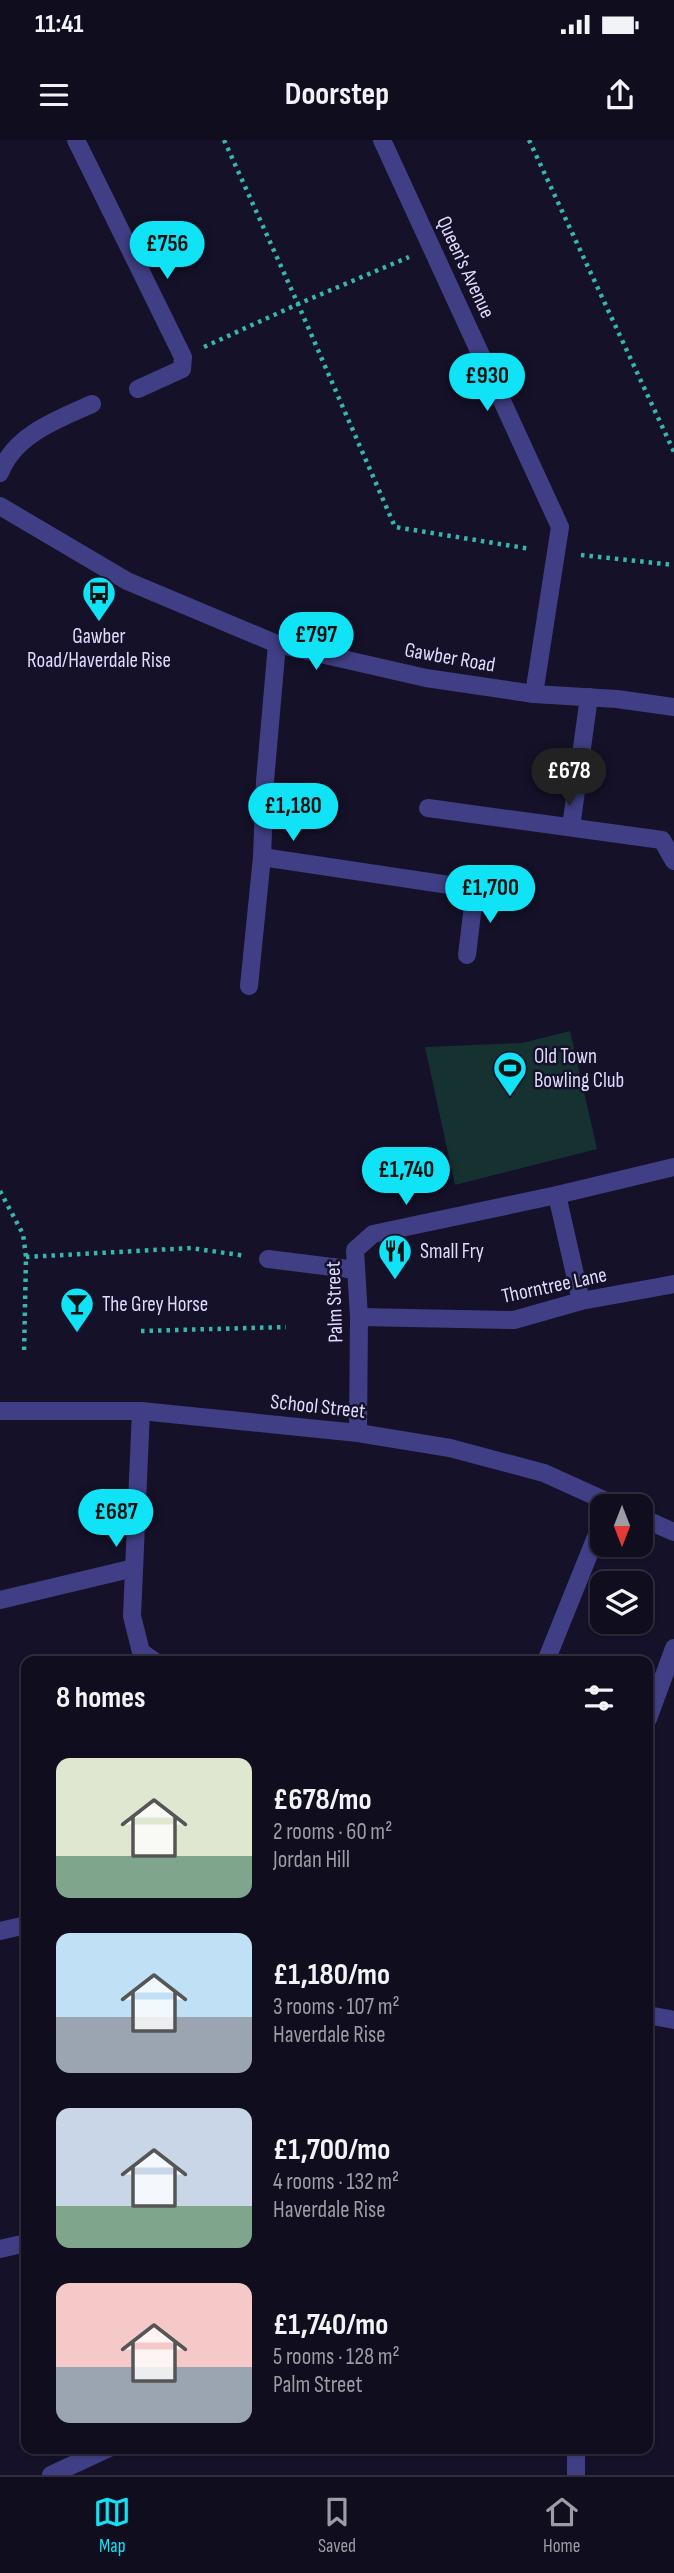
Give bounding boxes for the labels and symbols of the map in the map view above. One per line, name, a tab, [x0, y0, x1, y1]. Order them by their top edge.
street label: Queen's Avenue	[431, 212, 500, 322]
pin: £756	[126, 222, 208, 281]
pin: £930	[446, 354, 528, 413]
bus stop icon: Gawber Road/Haverdale Rise	[80, 574, 118, 623]
pin: £797	[275, 612, 357, 672]
place label: Gawber Road/Haverdale Rise	[27, 624, 171, 673]
street label: Gawber Road	[403, 637, 497, 678]
pin: £678	[528, 748, 610, 808]
pin: £1,180	[236, 784, 350, 843]
pin: £1,700	[433, 866, 547, 925]
place label: Old Town Bowling Club	[534, 1044, 624, 1093]
sports icon: Old Town Bowling Club	[491, 1049, 529, 1098]
pin: £1,740	[349, 1147, 463, 1207]
restaurant icon: Small Fry	[376, 1232, 414, 1281]
place label: Small Fry	[420, 1239, 484, 1264]
street label: Palm Street	[321, 1261, 348, 1343]
street label: Thorntree Lane	[499, 1262, 609, 1309]
bar icon: The Grey Horse	[58, 1285, 96, 1334]
place label: The Grey Horse	[102, 1292, 208, 1317]
street label: School Street	[269, 1389, 367, 1424]
pin: £687	[75, 1490, 157, 1549]
north arrow	[590, 1494, 653, 1558]

